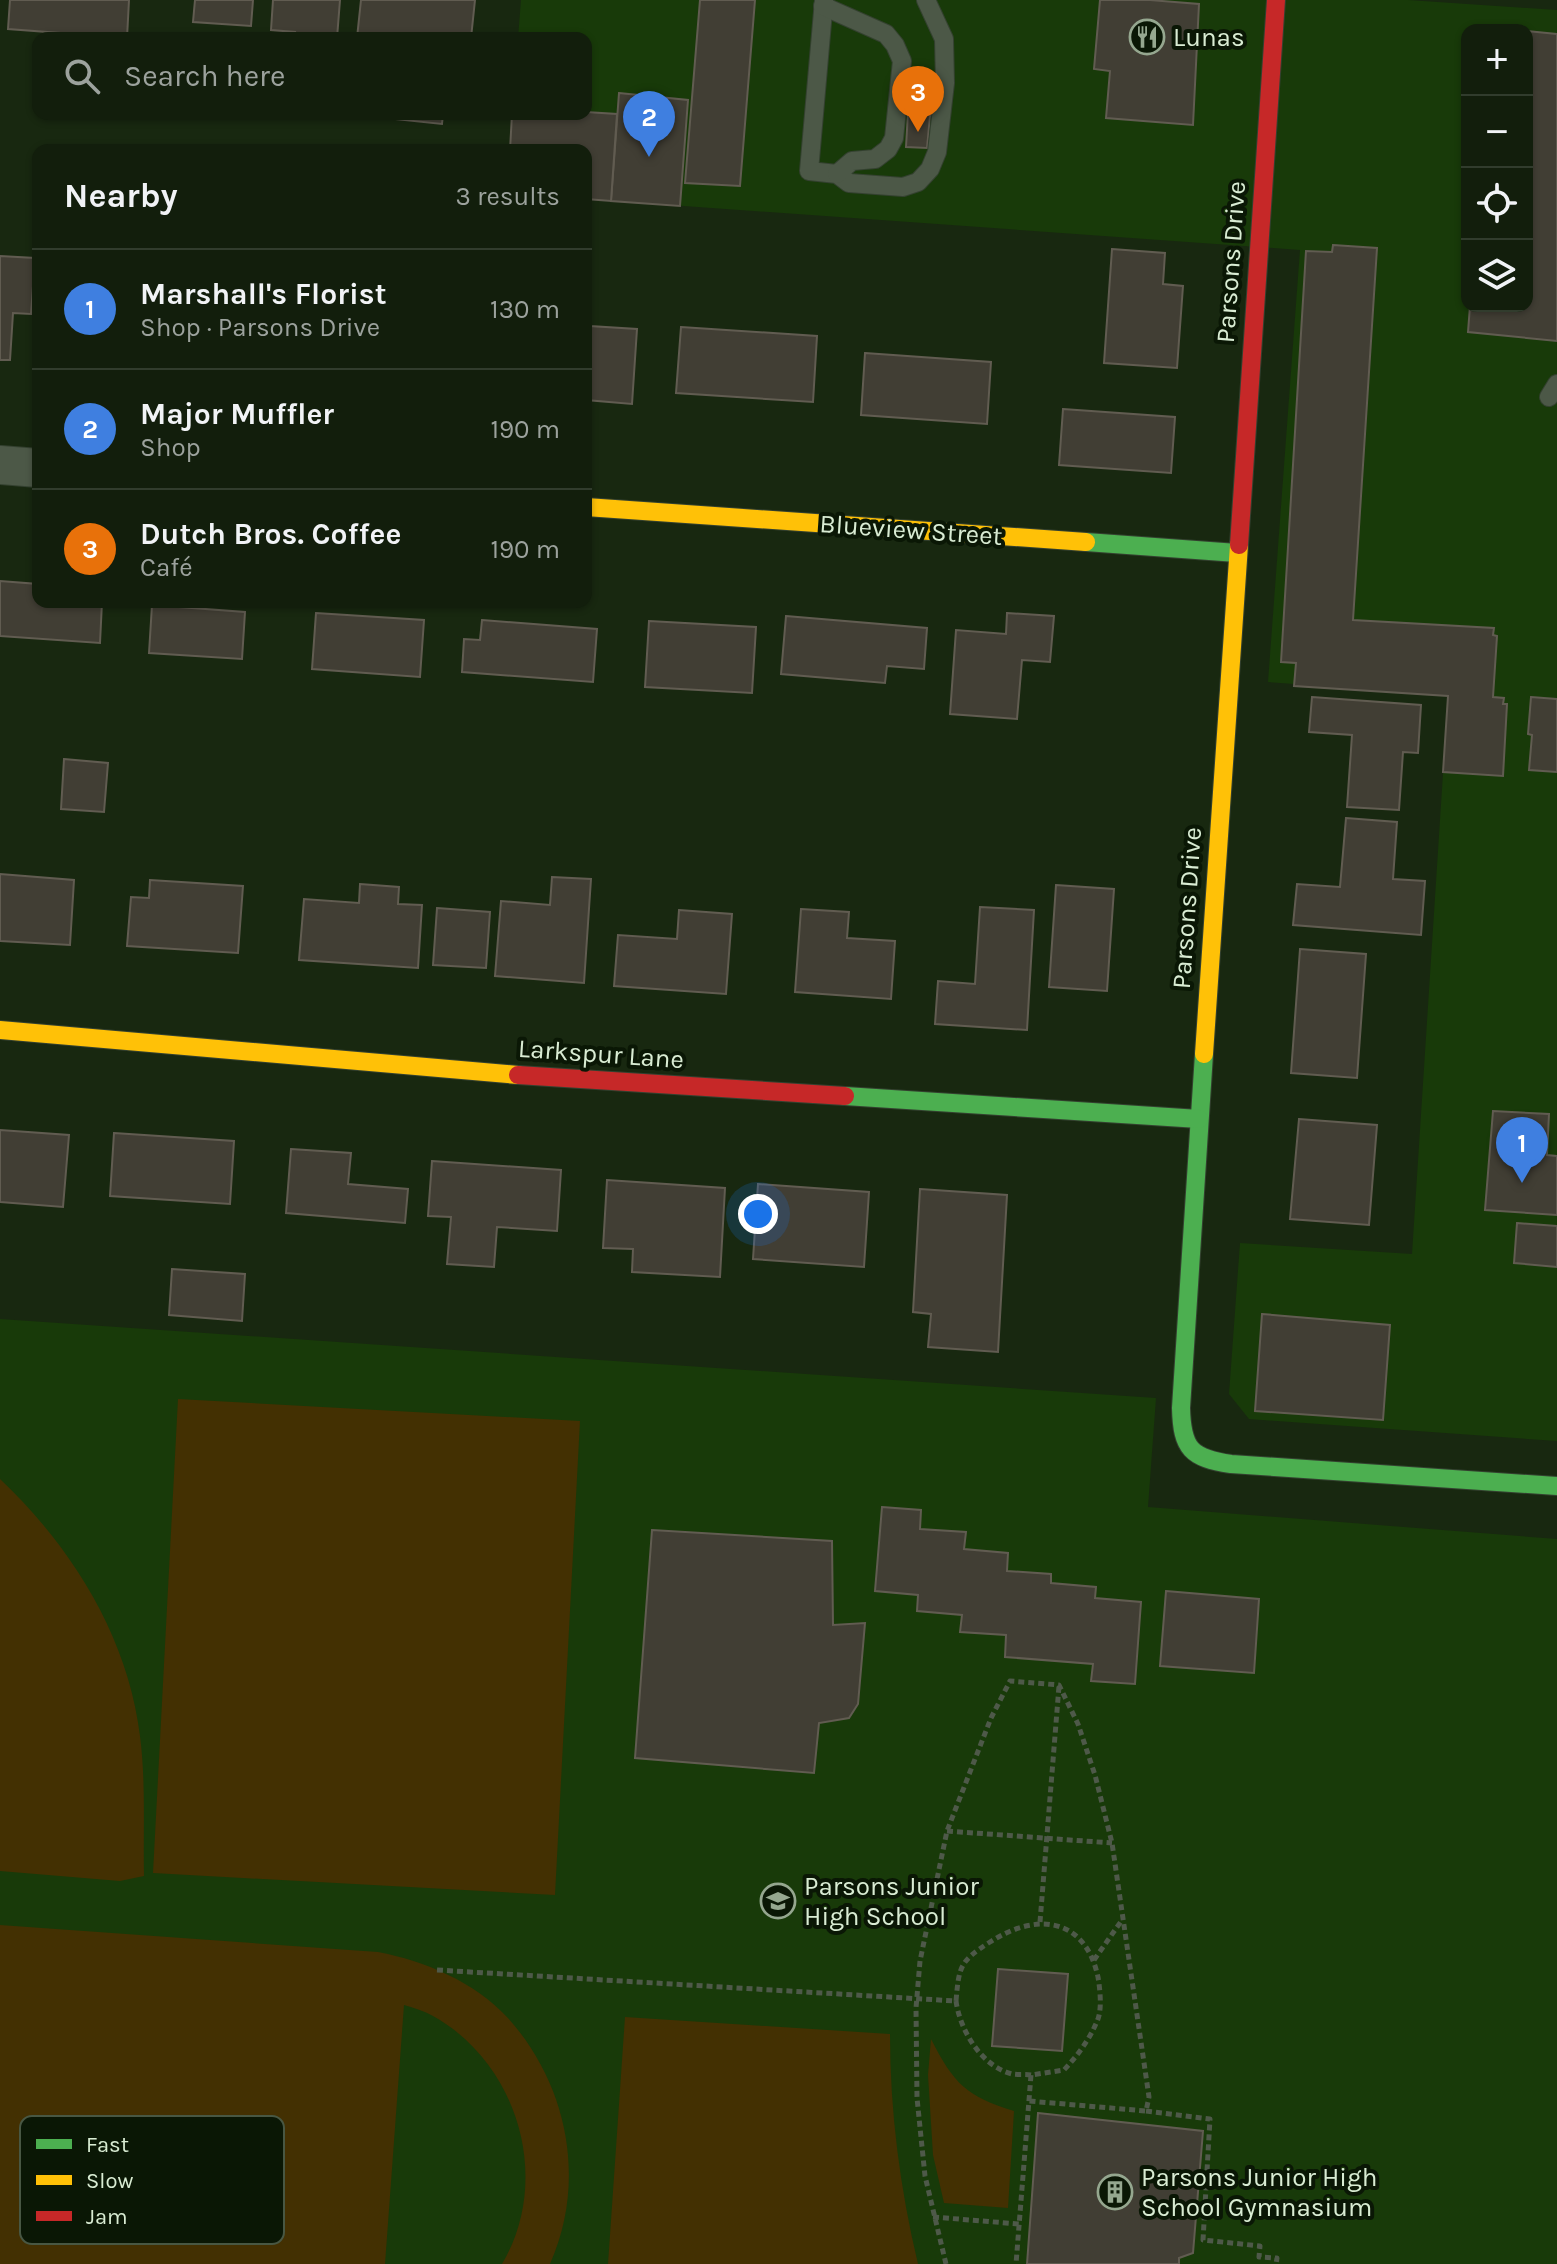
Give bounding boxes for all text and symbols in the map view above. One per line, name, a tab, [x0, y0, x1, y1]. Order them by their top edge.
restaurant icon: Lunas	[1128, 18, 1166, 56]
place label: Lunas	[1173, 22, 1245, 53]
map controls	[1461, 24, 1533, 312]
button: +	[1461, 24, 1533, 96]
search box	[32, 32, 592, 120]
icon: search	[60, 54, 104, 98]
text: Search here	[124, 58, 285, 94]
pin: 3	[892, 66, 944, 132]
pin: 2	[623, 91, 675, 157]
button: −	[1461, 96, 1533, 168]
button: locate	[1461, 168, 1533, 240]
text: Nearby	[64, 176, 178, 216]
street label: Parsons Drive	[1210, 180, 1252, 344]
text: 3 results	[456, 181, 560, 212]
button: layers	[1461, 240, 1533, 312]
text: Marshall's Florist	[140, 276, 386, 312]
text: 1	[85, 294, 95, 325]
text: 130 m	[490, 294, 560, 325]
text: Shop · Parsons Drive	[140, 312, 380, 343]
text: Major Muffler	[140, 396, 334, 432]
text: 2	[82, 414, 98, 445]
text: 190 m	[490, 414, 560, 445]
text: Shop	[140, 432, 201, 463]
street label: Blueview Street	[819, 508, 1004, 552]
text: Dutch Bros. Coffee	[140, 516, 401, 552]
text: 3	[82, 534, 98, 565]
text: 190 m	[490, 534, 560, 565]
text: Café	[140, 552, 193, 583]
street label: Parsons Drive	[1166, 826, 1208, 990]
street label: Larkspur Lane	[517, 1033, 685, 1075]
pin: 1	[1496, 1117, 1548, 1183]
your location	[738, 1194, 778, 1234]
place label: Parsons Junior High School	[804, 1871, 979, 1932]
school or university icon: Parsons Junior High School	[759, 1882, 797, 1920]
legend	[20, 2116, 284, 2244]
text: Fast	[86, 2132, 129, 2158]
place label: Parsons Junior High School Gymnasium	[1141, 2162, 1377, 2223]
text: Slow	[86, 2168, 133, 2194]
building icon: Parsons Junior High School Gymnasium	[1096, 2173, 1134, 2211]
text: Jam	[86, 2204, 128, 2230]

